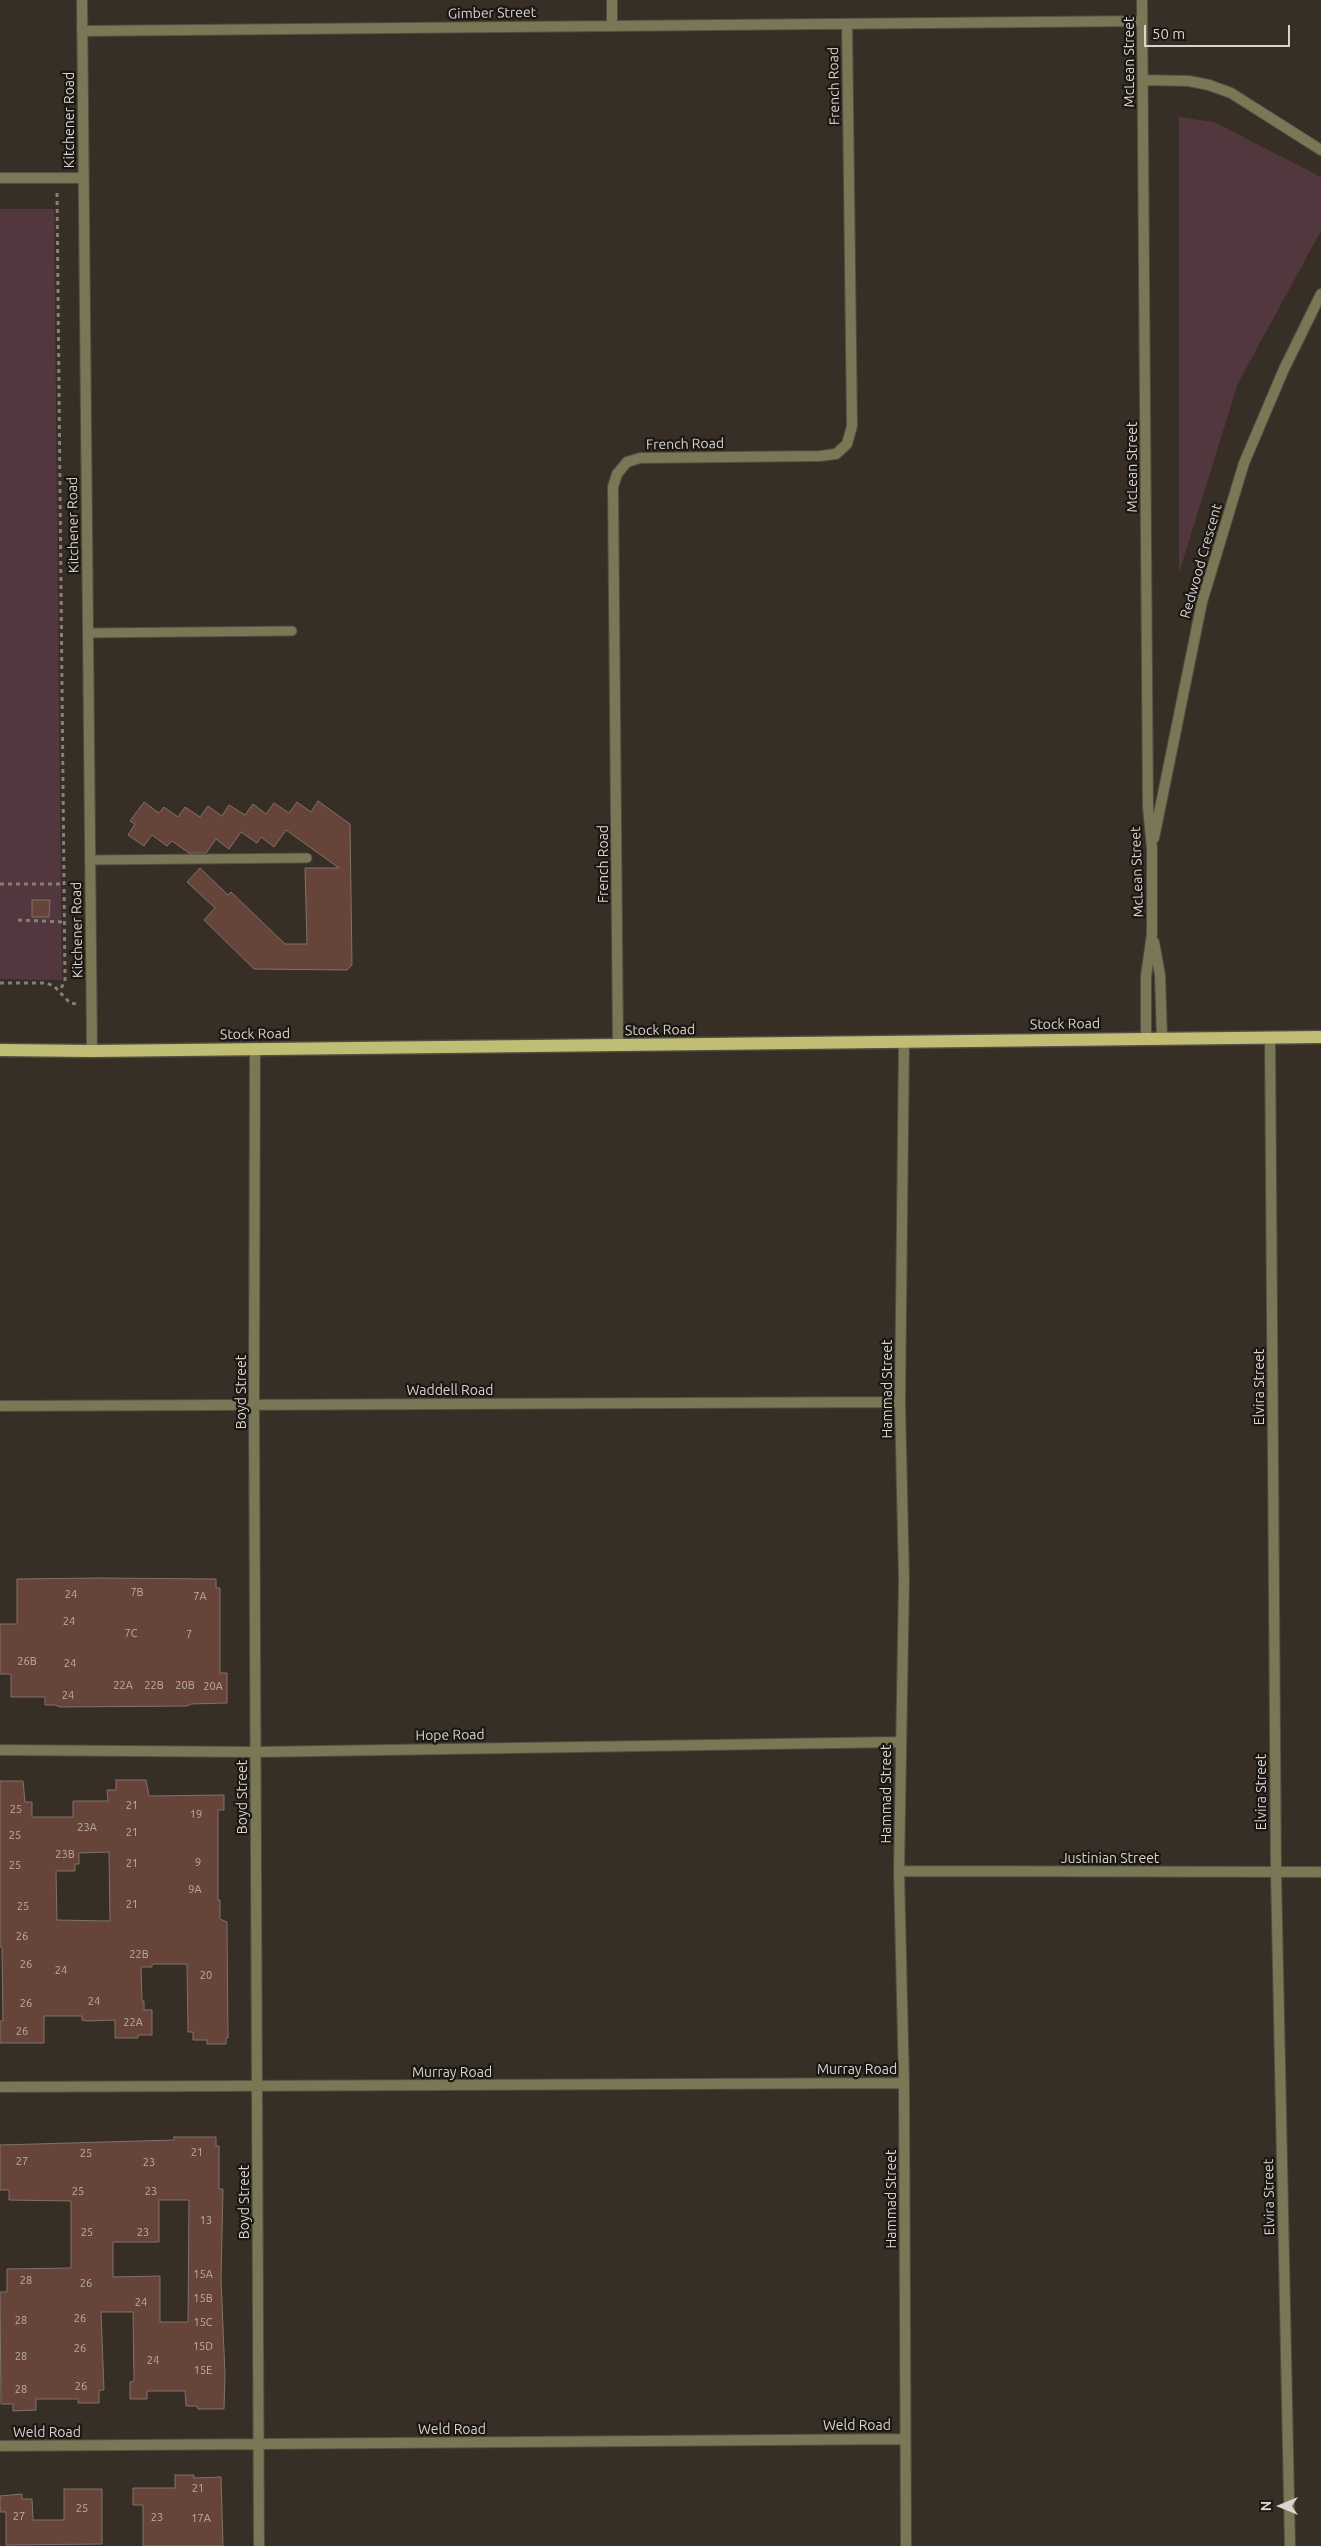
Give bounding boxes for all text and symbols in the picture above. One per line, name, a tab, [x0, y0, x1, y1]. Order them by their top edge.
street label: Gimber Street	[448, 4, 536, 22]
scale bar	[1146, 15, 1292, 47]
street label: McLean Street	[1121, 16, 1137, 108]
text: 50 m	[1152, 25, 1185, 42]
street label: French Road	[825, 47, 843, 125]
street label: Kitchener Road	[61, 72, 77, 168]
street label: McLean Street	[1124, 421, 1140, 513]
street label: French Road	[646, 435, 724, 453]
street label: Kitchener Road	[64, 477, 82, 573]
street label: Redwood Crescent	[1177, 502, 1225, 620]
street label: French Road	[595, 825, 611, 903]
street label: McLean Street	[1127, 826, 1147, 918]
street label: Kitchener Road	[68, 882, 86, 978]
street label: Stock Road	[1030, 1015, 1100, 1033]
street label: Stock Road	[625, 1021, 695, 1039]
street label: Stock Road	[220, 1025, 290, 1043]
street label: Hammad Street	[879, 1340, 895, 1438]
street label: Elvira Street	[1251, 1349, 1267, 1425]
street label: Boyd Street	[233, 1355, 249, 1429]
street label: Waddell Road	[407, 1382, 493, 1398]
house number: 7B	[130, 1585, 144, 1599]
house number: 24	[65, 1587, 77, 1601]
house number: 7A	[193, 1589, 207, 1603]
house number: 24	[63, 1614, 75, 1628]
house number: 7C	[125, 1626, 137, 1640]
house number: 7	[186, 1627, 192, 1641]
house number: 26B	[17, 1654, 37, 1668]
house number: 24	[64, 1656, 76, 1670]
house number: 22A	[113, 1678, 133, 1692]
house number: 22B	[144, 1678, 164, 1692]
house number: 20B	[175, 1678, 195, 1692]
house number: 20A	[203, 1679, 223, 1693]
house number: 24	[62, 1688, 74, 1702]
street label: Hope Road	[415, 1726, 485, 1744]
street label: Hammad Street	[878, 1745, 894, 1843]
street label: Elvira Street	[1253, 1754, 1269, 1830]
street label: Boyd Street	[234, 1760, 250, 1834]
house number: 21	[126, 1798, 138, 1812]
house number: 25	[10, 1802, 22, 1816]
house number: 19	[190, 1807, 202, 1821]
house number: 23A	[77, 1820, 97, 1834]
house number: 21	[126, 1825, 138, 1839]
house number: 25	[9, 1828, 21, 1842]
house number: 23B	[55, 1847, 75, 1861]
street label: Justinian Street	[1061, 1850, 1159, 1866]
house number: 9	[195, 1855, 201, 1869]
house number: 21	[126, 1856, 138, 1870]
house number: 25	[9, 1858, 21, 1872]
house number: 9A	[188, 1882, 202, 1896]
house number: 21	[126, 1897, 138, 1911]
house number: 25	[17, 1899, 29, 1913]
house number: 26	[16, 1929, 28, 1943]
house number: 22B	[129, 1947, 149, 1961]
house number: 26	[20, 1957, 32, 1971]
house number: 24	[55, 1963, 67, 1977]
house number: 20	[200, 1968, 212, 1982]
house number: 24	[88, 1994, 100, 2008]
house number: 26	[20, 1996, 32, 2010]
house number: 22A	[123, 2015, 143, 2029]
house number: 26	[16, 2024, 28, 2038]
street label: Murray Road	[817, 2061, 897, 2077]
street label: Murray Road	[412, 2064, 492, 2080]
house number: 21	[191, 2145, 203, 2159]
house number: 25	[80, 2146, 92, 2160]
street label: Hammad Street	[883, 2150, 899, 2248]
house number: 27	[16, 2154, 28, 2168]
house number: 23	[143, 2155, 155, 2169]
street label: Elvira Street	[1260, 2159, 1278, 2235]
street label: Boyd Street	[236, 2165, 252, 2239]
house number: 25	[72, 2184, 84, 2198]
house number: 23	[145, 2184, 157, 2198]
house number: 13	[200, 2213, 212, 2227]
house number: 25	[81, 2225, 93, 2239]
house number: 23	[137, 2225, 149, 2239]
house number: 15A	[193, 2267, 213, 2281]
house number: 28	[20, 2273, 32, 2287]
house number: 26	[80, 2276, 92, 2290]
house number: 15B	[193, 2291, 213, 2305]
house number: 24	[135, 2295, 147, 2309]
house number: 26	[74, 2311, 86, 2325]
house number: 28	[15, 2313, 27, 2327]
house number: 15C	[193, 2315, 213, 2329]
house number: 15D	[193, 2339, 213, 2353]
house number: 26	[74, 2341, 86, 2355]
house number: 28	[15, 2349, 27, 2363]
house number: 24	[147, 2353, 159, 2367]
house number: 15E	[194, 2363, 212, 2377]
house number: 26	[75, 2379, 87, 2393]
house number: 28	[15, 2382, 27, 2396]
street label: Weld Road	[823, 2417, 891, 2433]
street label: Weld Road	[418, 2421, 486, 2437]
street label: Weld Road	[13, 2424, 81, 2440]
house number: 21	[192, 2481, 204, 2495]
north arrow	[1256, 2481, 1306, 2531]
house number: 25	[76, 2501, 88, 2515]
text: N	[1258, 2501, 1274, 2511]
house number: 27	[13, 2509, 25, 2523]
house number: 23	[151, 2510, 163, 2524]
house number: 17A	[191, 2511, 211, 2525]

